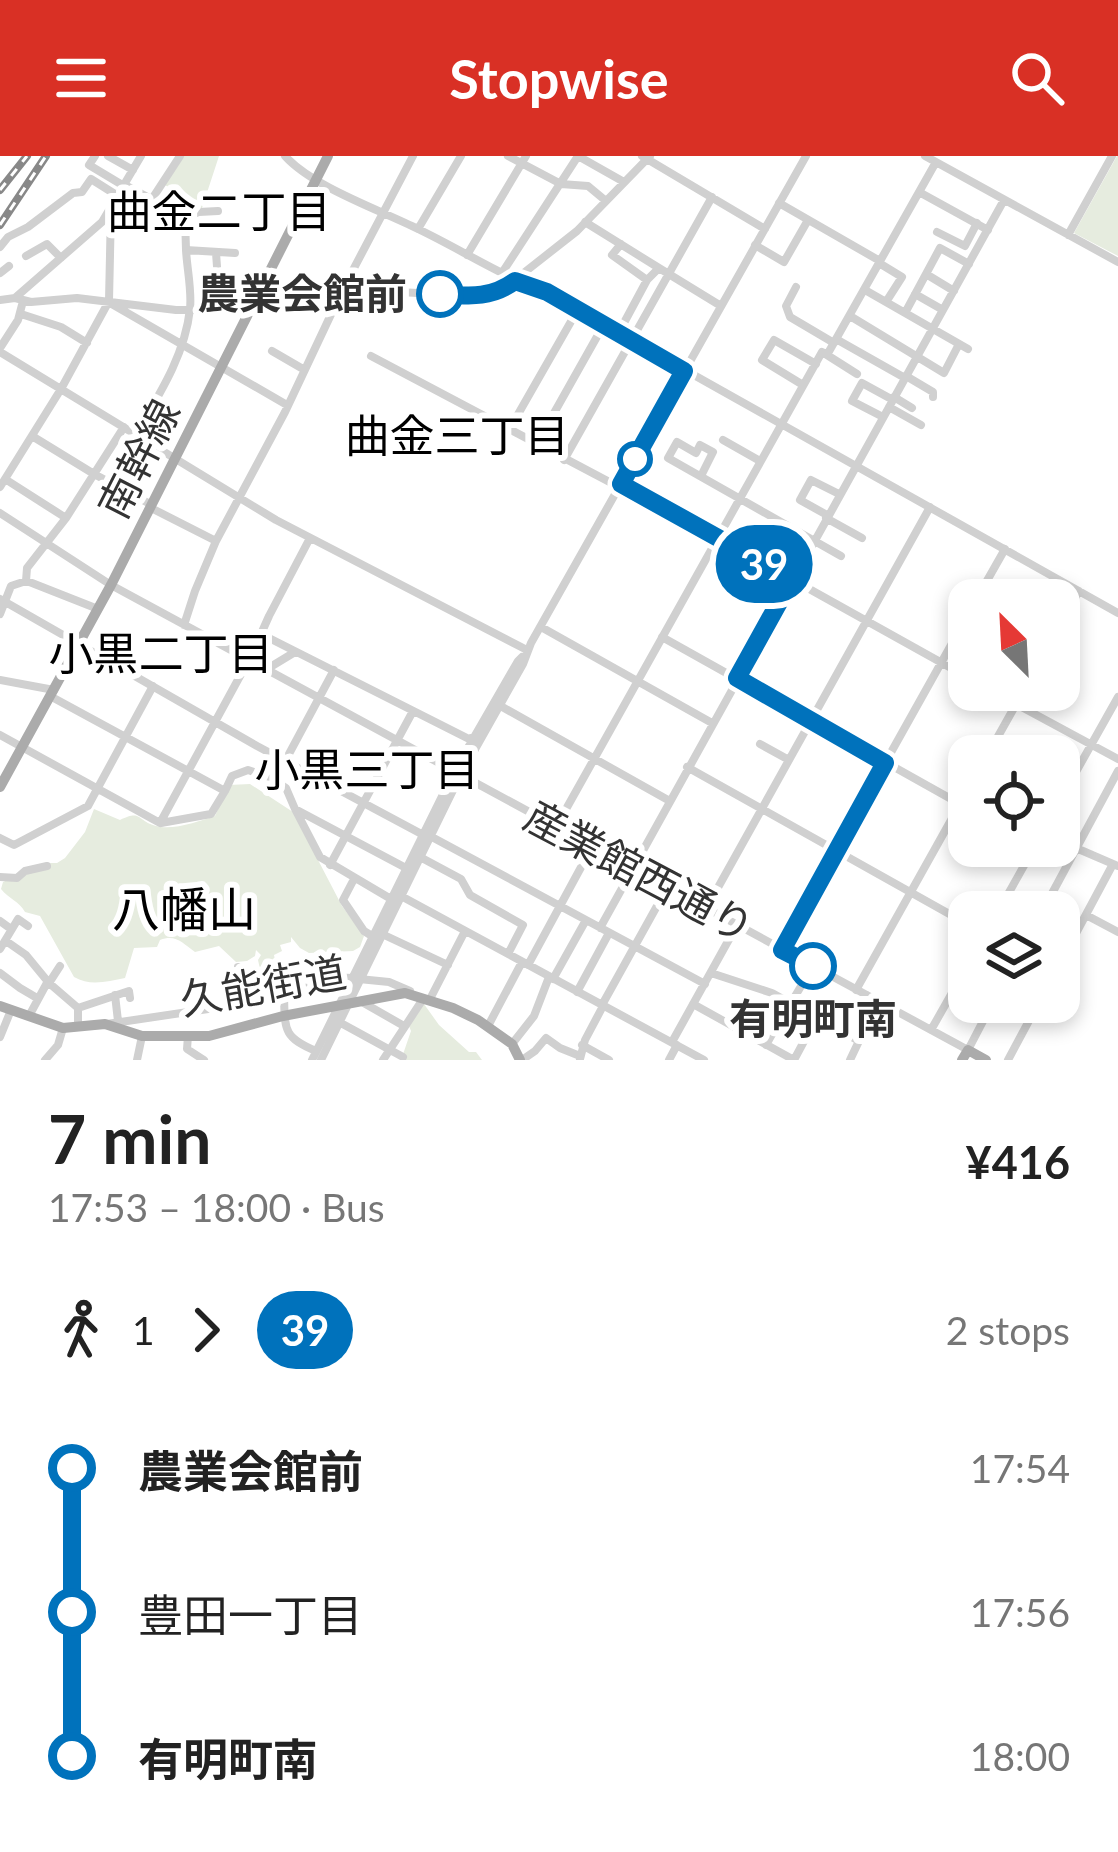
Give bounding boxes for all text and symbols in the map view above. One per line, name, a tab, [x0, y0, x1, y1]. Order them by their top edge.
icon: menu	[48, 45, 114, 111]
icon: search	[1004, 45, 1070, 111]
text: Stopwise	[449, 46, 669, 111]
district label: 曲金二丁目	[106, 184, 332, 238]
place label: 農業会館前	[197, 268, 407, 318]
marker: 農業会館前	[418, 272, 462, 316]
street label: 南幹線	[87, 391, 189, 526]
district label: 曲金三丁目	[344, 408, 570, 462]
unlabelled marker	[619, 443, 651, 475]
line badge: 39	[710, 525, 818, 603]
text: 39	[740, 539, 788, 589]
north arrow	[948, 579, 1080, 711]
map controls	[948, 579, 1080, 1023]
district label: 小黒二丁目	[48, 626, 274, 680]
button: locate	[948, 735, 1080, 867]
district label: 小黒三丁目	[254, 742, 480, 796]
street label: 産業館西通り	[516, 790, 762, 952]
district label: 八幡山	[112, 880, 256, 937]
button: layers	[948, 891, 1080, 1023]
marker: 有明町南	[791, 944, 835, 988]
street label: 久能街道	[176, 946, 350, 1024]
place label: 有明町南	[729, 993, 897, 1043]
text: 7 min	[48, 1099, 212, 1178]
text: ¥416	[966, 1135, 1070, 1189]
text: 17:53 – 18:00 · Bus	[48, 1184, 385, 1230]
icon: walk	[48, 1297, 114, 1363]
icon: forward	[173, 1297, 239, 1363]
text: 39	[281, 1305, 329, 1355]
text: 1	[132, 1307, 155, 1353]
text: 2 stops	[946, 1307, 1070, 1353]
text: 農業会館前	[138, 1444, 363, 1498]
text: 17:54	[970, 1445, 1070, 1491]
text: 豊田一丁目	[138, 1588, 363, 1642]
text: 17:56	[970, 1589, 1070, 1635]
text: 有明町南	[138, 1732, 318, 1786]
text: 18:00	[970, 1733, 1070, 1779]

